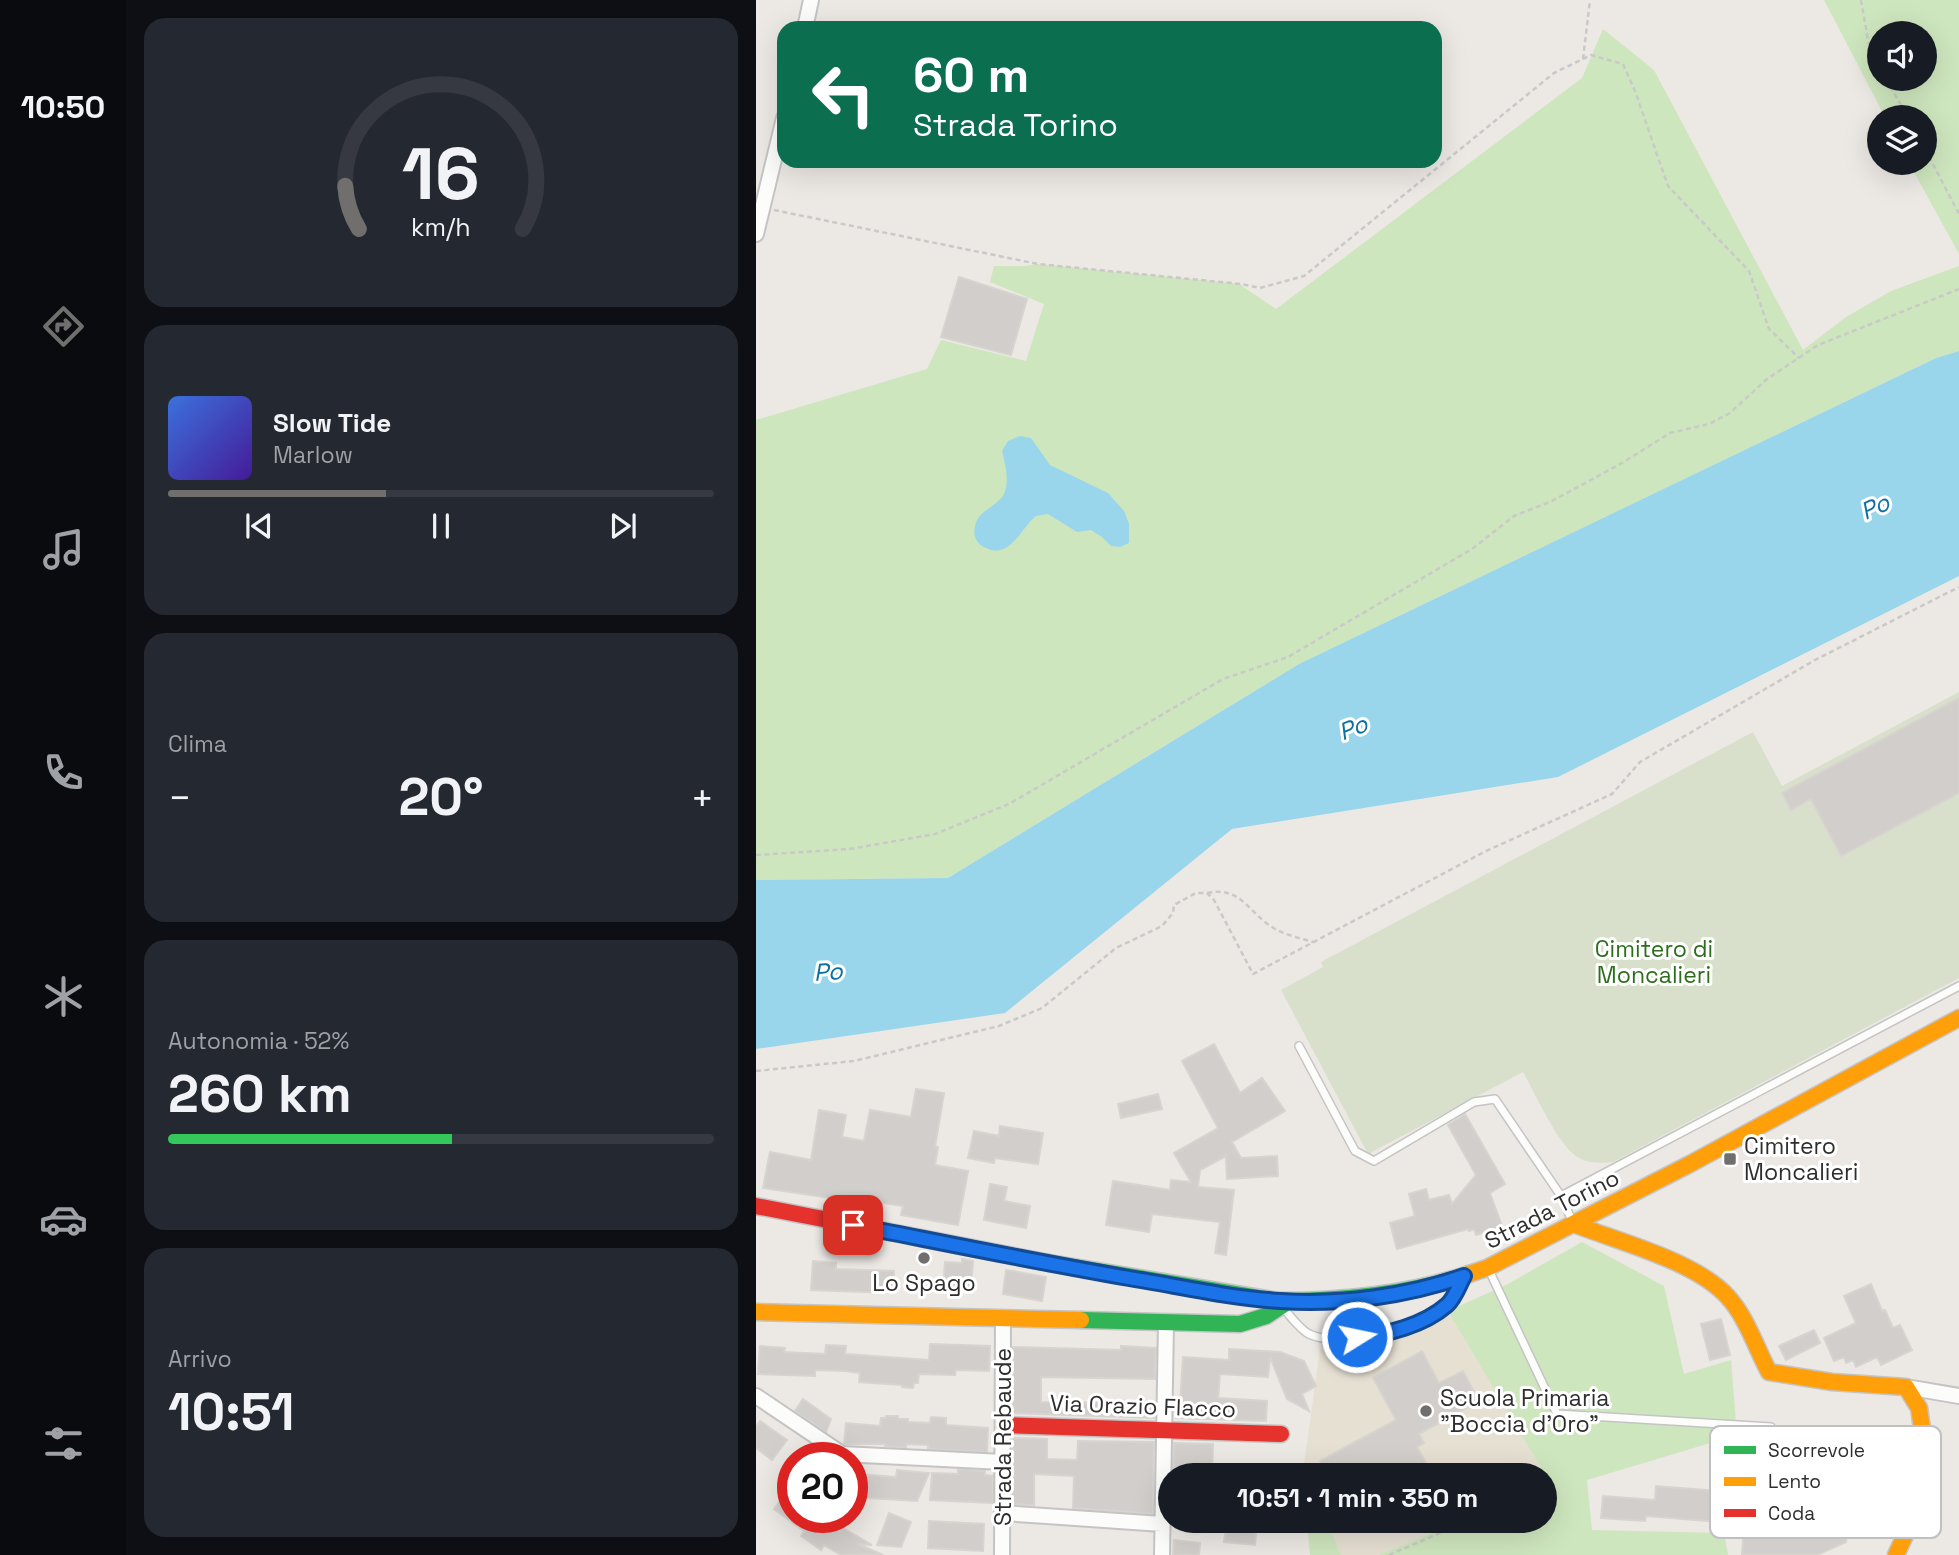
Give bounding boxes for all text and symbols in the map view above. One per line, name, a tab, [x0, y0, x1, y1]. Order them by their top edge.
map controls	[1867, 21, 1937, 175]
button: sound	[1867, 21, 1937, 91]
text: 60 m	[913, 44, 1029, 106]
icon: left	[798, 49, 889, 140]
text: 10:50	[21, 87, 105, 127]
text: Strada Torino	[913, 105, 1118, 145]
button: layers	[1867, 105, 1937, 175]
text: 16	[402, 127, 480, 220]
text: km/h	[411, 211, 471, 243]
icon: directions	[39, 302, 88, 351]
text: Slow Tide	[273, 406, 391, 440]
text: Marlow	[273, 440, 353, 470]
water label: Po	[1855, 486, 1895, 527]
icon: previous	[240, 507, 278, 545]
icon: pause	[422, 507, 460, 545]
icon: next	[604, 507, 642, 545]
icon: music	[39, 525, 88, 574]
water label: Po	[1334, 707, 1373, 747]
text: Clima	[168, 729, 227, 759]
icon: phone	[39, 748, 88, 797]
text: 20°	[398, 764, 484, 830]
text: −	[168, 774, 192, 822]
text: +	[690, 774, 714, 822]
park label: Cimitero di Moncalieri	[1595, 934, 1713, 990]
water label: Po	[812, 955, 845, 988]
icon: climate	[39, 972, 88, 1021]
text: Autonomia · 52%	[168, 1026, 349, 1056]
text: 260 km	[168, 1061, 352, 1127]
place label: Cimitero Moncalieri	[1744, 1131, 1858, 1187]
marker: Cimitero Moncalieri	[1722, 1151, 1738, 1167]
street label: Strada Torino	[1480, 1162, 1624, 1256]
icon: car	[39, 1195, 88, 1244]
pin	[823, 1195, 883, 1255]
icon: arrive	[834, 1206, 872, 1244]
marker: Lo Spago	[916, 1250, 932, 1266]
place label: Lo Spago	[872, 1268, 976, 1298]
position arrow	[1320, 1300, 1394, 1374]
text: Arrivo	[168, 1344, 232, 1374]
street label: Strada Rebaude	[988, 1348, 1018, 1526]
text: 10:51	[168, 1379, 294, 1445]
place label: Scuola Primaria "Boccia d'Oro"	[1440, 1383, 1610, 1439]
street label: Via Orazio Flacco	[1049, 1388, 1237, 1424]
marker: Scuola Primaria "Boccia d'Oro"	[1418, 1403, 1434, 1419]
icon: filters	[39, 1419, 88, 1468]
legend	[1710, 1426, 1941, 1538]
text: Scorrevole	[1768, 1438, 1865, 1463]
speed limit sign: 20	[777, 1442, 868, 1533]
text: Lento	[1768, 1469, 1821, 1494]
text: 10:51 · 1 min · 350 m	[1237, 1481, 1478, 1515]
text: Coda	[1768, 1501, 1815, 1526]

